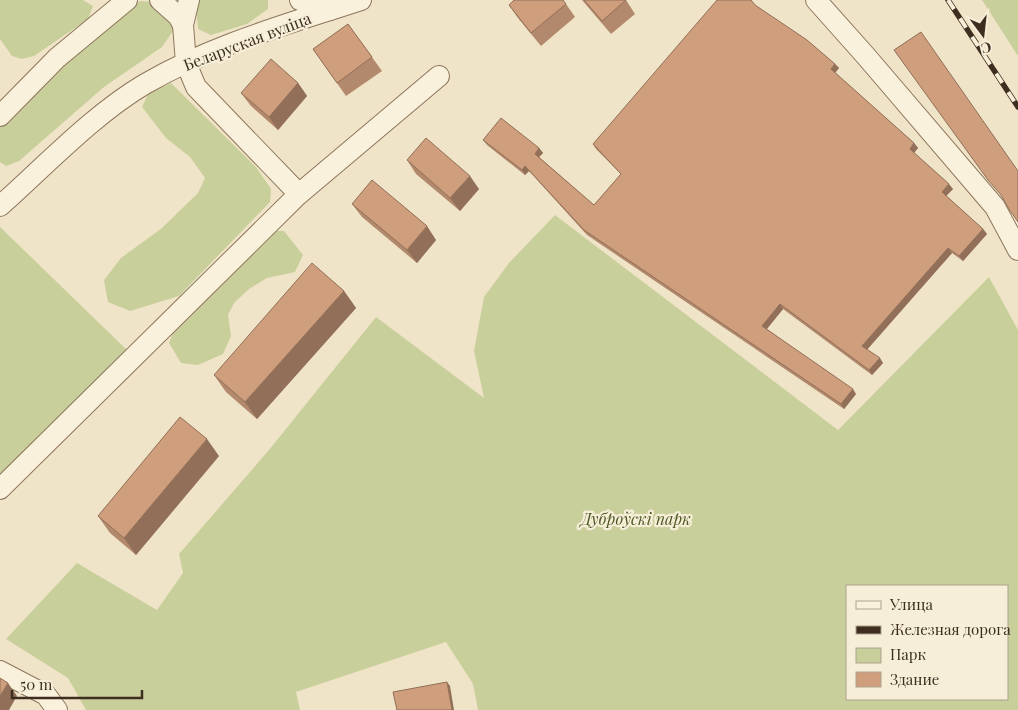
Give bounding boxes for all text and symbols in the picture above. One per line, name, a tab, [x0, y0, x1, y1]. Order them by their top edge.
street label: Беларуская вуліца	[180, 7, 314, 75]
north arrow	[958, 10, 1008, 60]
text: С	[979, 38, 994, 59]
park label: Дуброўскі парк	[578, 508, 691, 529]
legend	[846, 585, 1008, 700]
text: Улица	[889, 594, 933, 614]
text: Железная дорога	[890, 619, 1011, 639]
text: Парк	[890, 644, 926, 664]
scale bar	[12, 668, 142, 700]
text: Здание	[890, 669, 939, 689]
text: 50 m	[20, 674, 53, 694]

